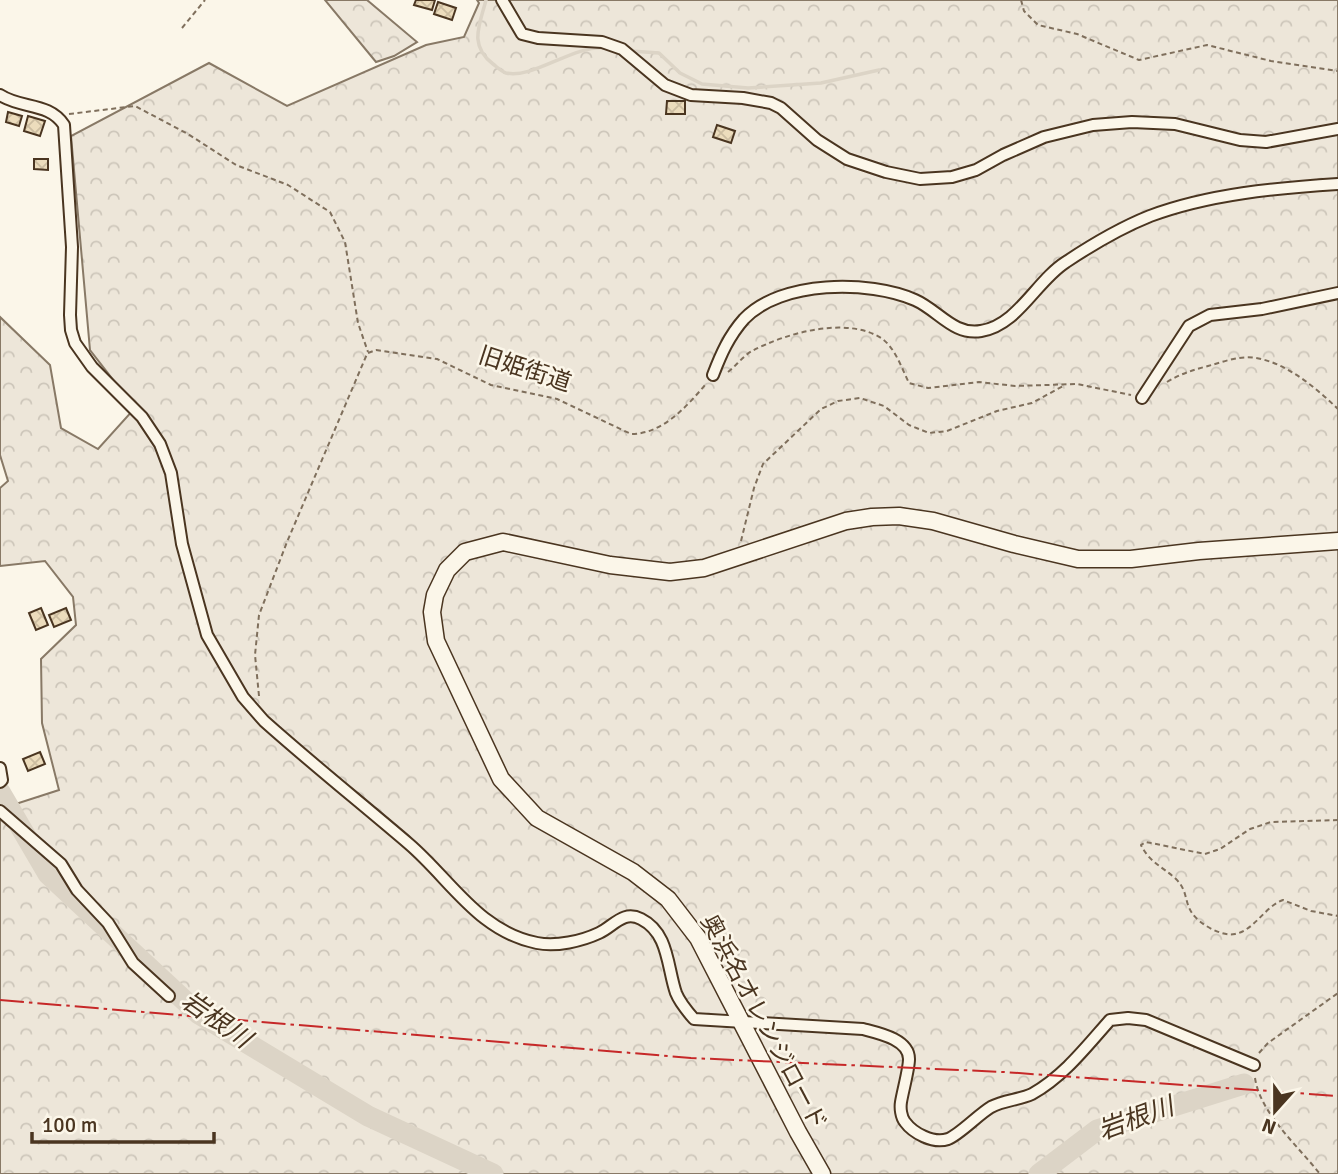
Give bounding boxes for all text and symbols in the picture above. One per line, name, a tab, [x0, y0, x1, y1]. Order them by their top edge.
street label: 旧姫街道	[475, 340, 575, 398]
street label: 奥浜名オレンジロード	[694, 909, 834, 1135]
water label: 岩根川	[175, 985, 260, 1057]
north arrow	[1240, 1076, 1310, 1146]
water label: 岩根川	[1094, 1090, 1181, 1147]
scale bar	[32, 1100, 214, 1144]
text: 100 m	[42, 1112, 97, 1138]
text: N	[1259, 1112, 1280, 1140]

